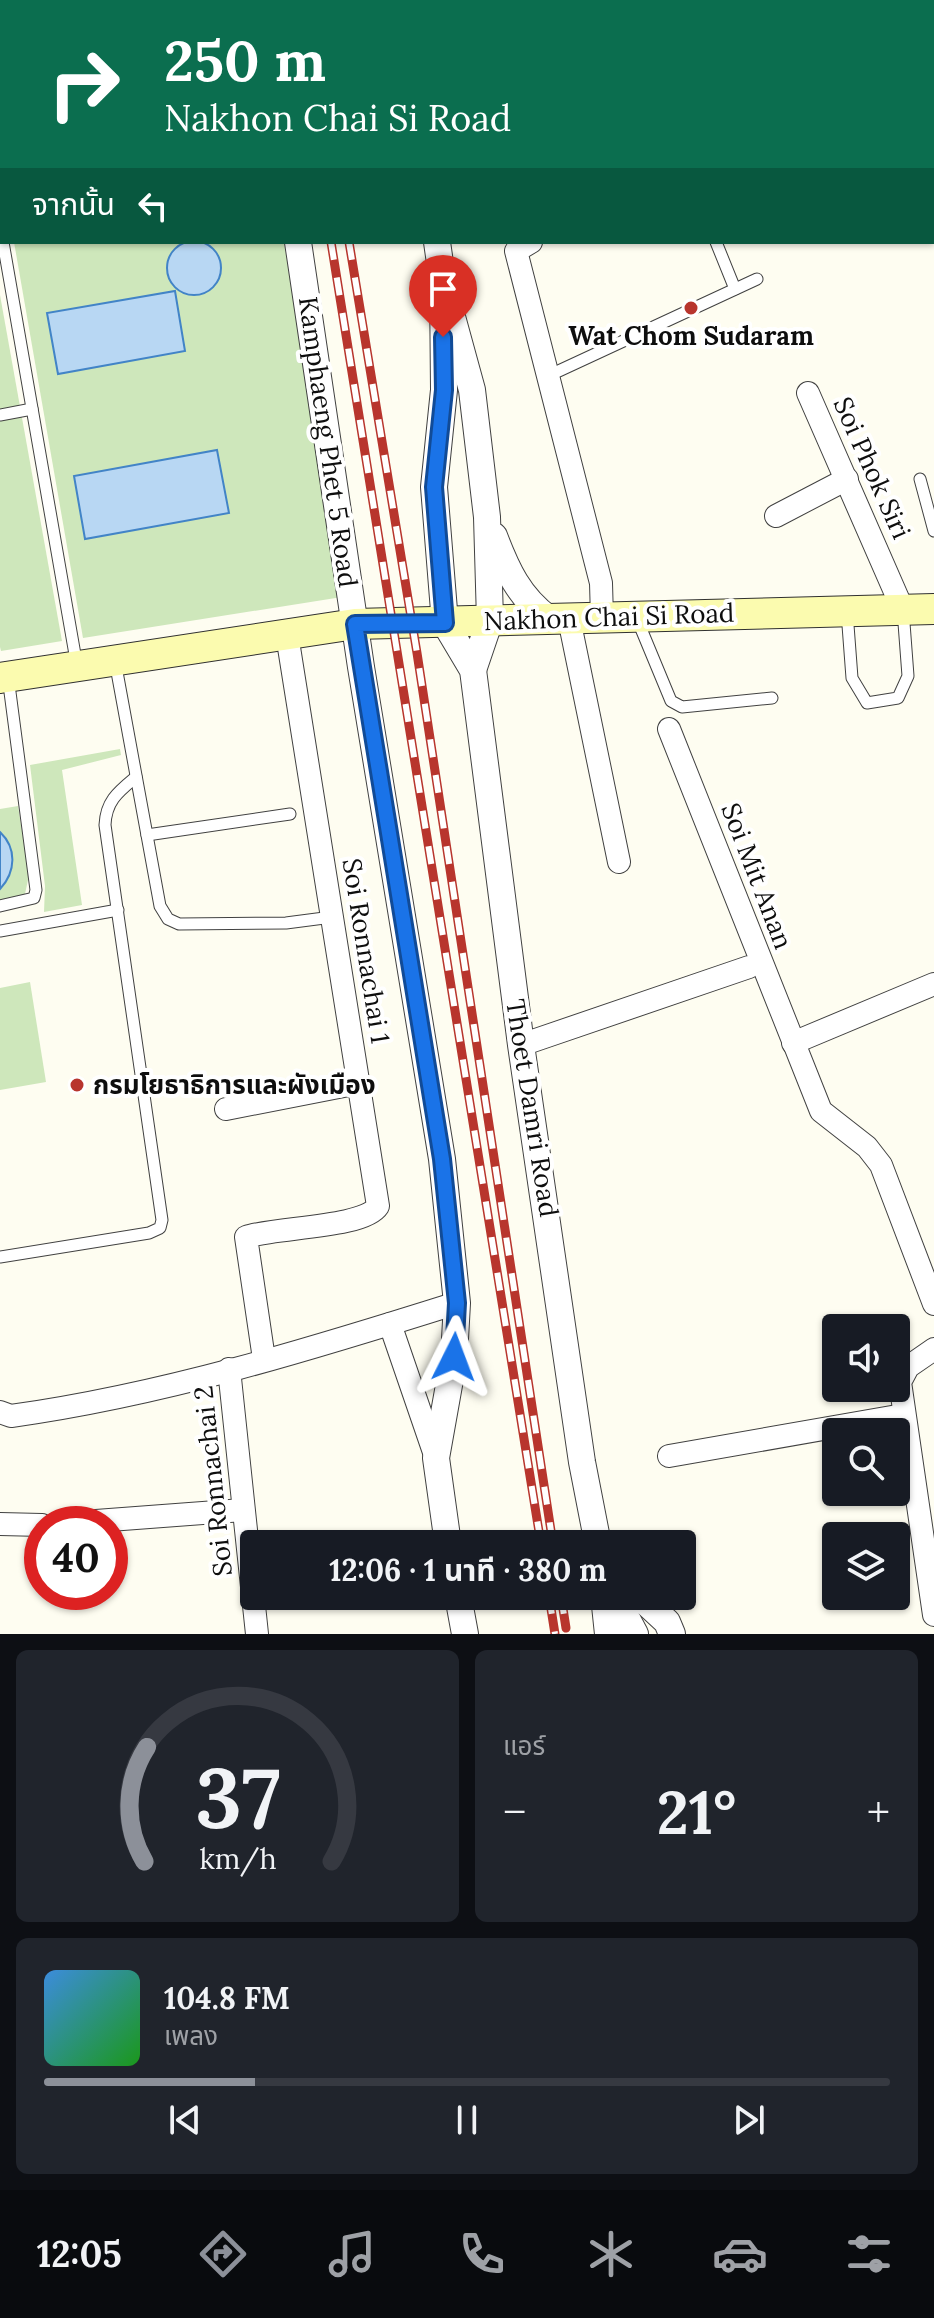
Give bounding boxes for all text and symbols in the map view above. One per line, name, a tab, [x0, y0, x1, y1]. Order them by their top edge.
text: 250 m	[164, 25, 326, 96]
icon: right	[32, 32, 136, 136]
text: Nakhon Chai Si Road	[164, 95, 511, 141]
icon: left	[131, 184, 175, 228]
text: จากนั้น	[32, 185, 115, 223]
pin	[409, 255, 477, 337]
icon: arrive	[421, 267, 465, 311]
street label: Kamphaeng Phet 5 Road	[292, 294, 365, 589]
marker: Wat Chom Sudaram	[682, 299, 700, 317]
place label: Wat Chom Sudaram	[568, 319, 814, 352]
street label: Soi Phok Siri	[827, 392, 918, 544]
street label: Nakhon Chai Si Road	[483, 596, 735, 637]
street label: Soi Mit Anan	[714, 798, 800, 954]
street label: Soi Ronnachai 1	[336, 856, 397, 1046]
street label: Thoet Damri Road	[499, 997, 566, 1219]
place label: กรมโยธาธิการและผังเมือง	[93, 1068, 376, 1101]
marker: กรมโยธาธิการและผังเมือง	[68, 1076, 86, 1094]
map controls	[822, 1314, 910, 1610]
button: sound	[822, 1314, 910, 1402]
position arrow	[412, 1315, 496, 1399]
street label: Soi Ronnachai 2	[186, 1384, 239, 1578]
button: search	[822, 1418, 910, 1506]
speed limit sign: 40	[24, 1506, 128, 1610]
button: layers	[822, 1522, 910, 1610]
text: 12:06 · 1 นาที · 380 m	[329, 1551, 607, 1589]
text: แอร์	[503, 1729, 545, 1762]
text: 37	[195, 1744, 280, 1851]
text: 21°	[657, 1774, 736, 1850]
text: −	[503, 1784, 526, 1840]
text: +	[867, 1784, 890, 1840]
text: km/h	[199, 1840, 276, 1877]
text: 104.8 FM	[164, 1979, 290, 2017]
text: เพลง	[164, 2019, 218, 2052]
icon: previous	[163, 2098, 207, 2142]
icon: pause	[445, 2098, 489, 2142]
icon: next	[727, 2098, 771, 2142]
icon: directions	[195, 2226, 251, 2282]
icon: music	[324, 2226, 380, 2282]
icon: phone	[454, 2226, 510, 2282]
icon: climate	[583, 2226, 639, 2282]
icon: car	[712, 2226, 768, 2282]
icon: filters	[841, 2226, 897, 2282]
text: 12:05	[37, 2231, 122, 2277]

